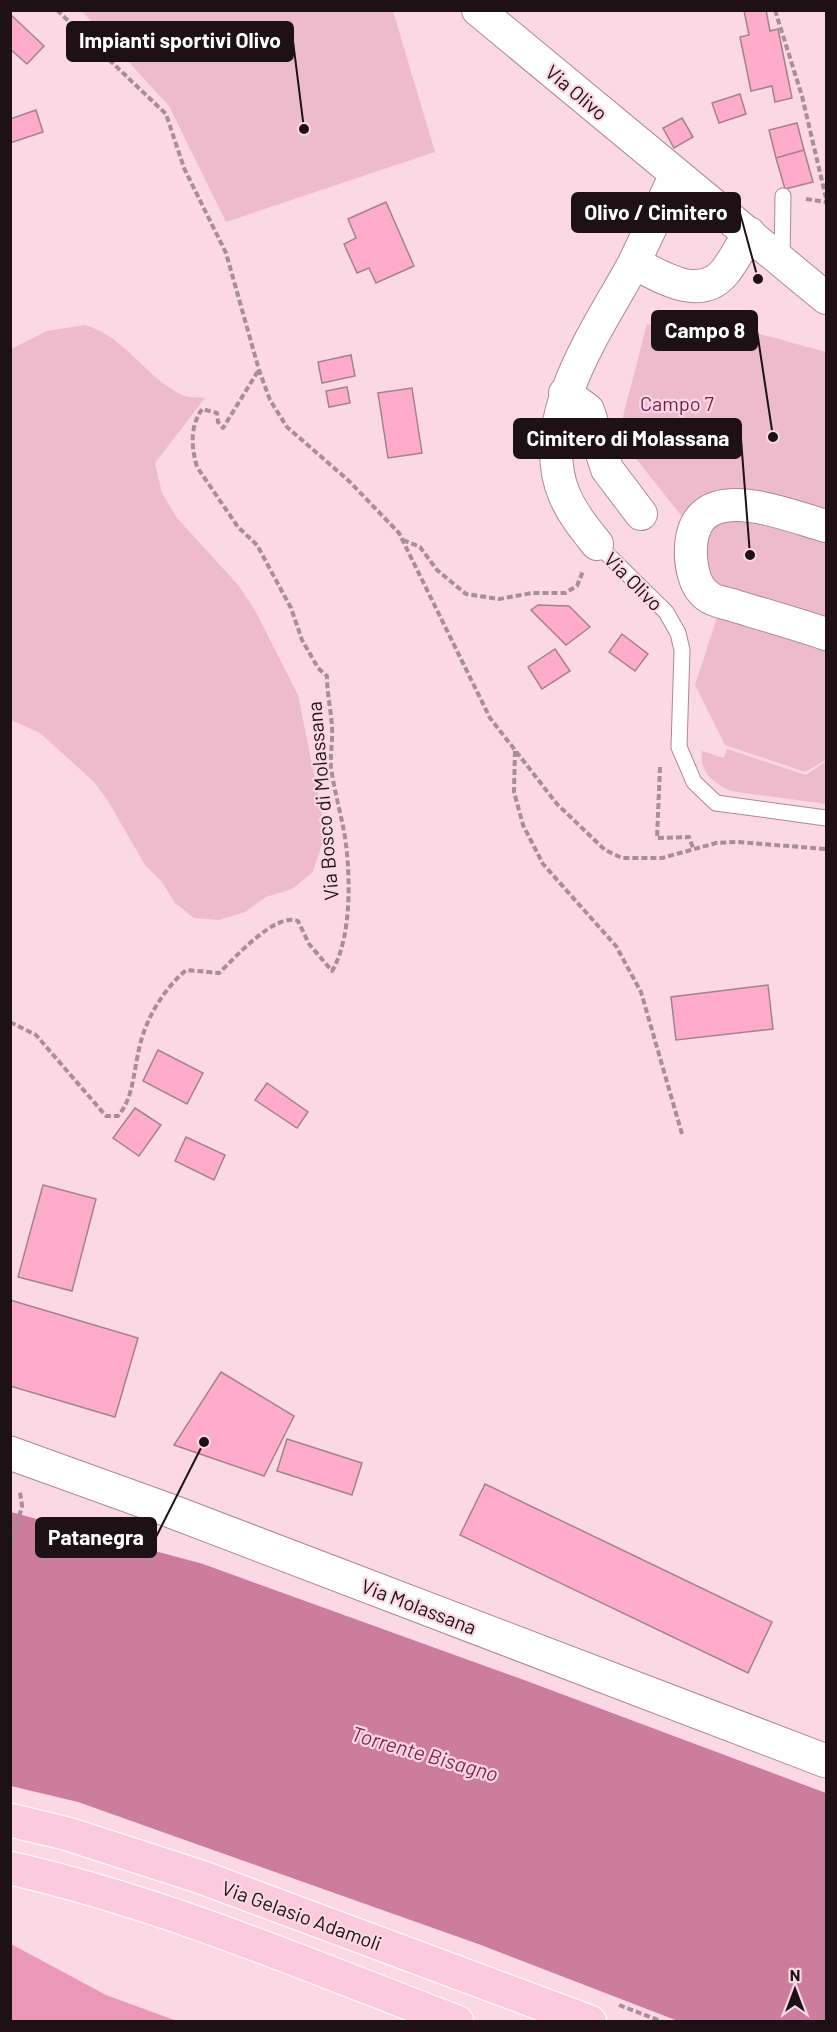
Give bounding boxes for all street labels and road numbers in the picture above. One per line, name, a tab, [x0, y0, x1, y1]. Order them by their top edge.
street label: Via Olivo	[541, 59, 613, 125]
street label: Via Olivo	[600, 547, 668, 615]
street label: Via Bosco di Molassana	[301, 701, 343, 901]
street label: Via Molassana	[358, 1573, 480, 1639]
street label: Via Gelasio Adamoli	[219, 1875, 385, 1955]

